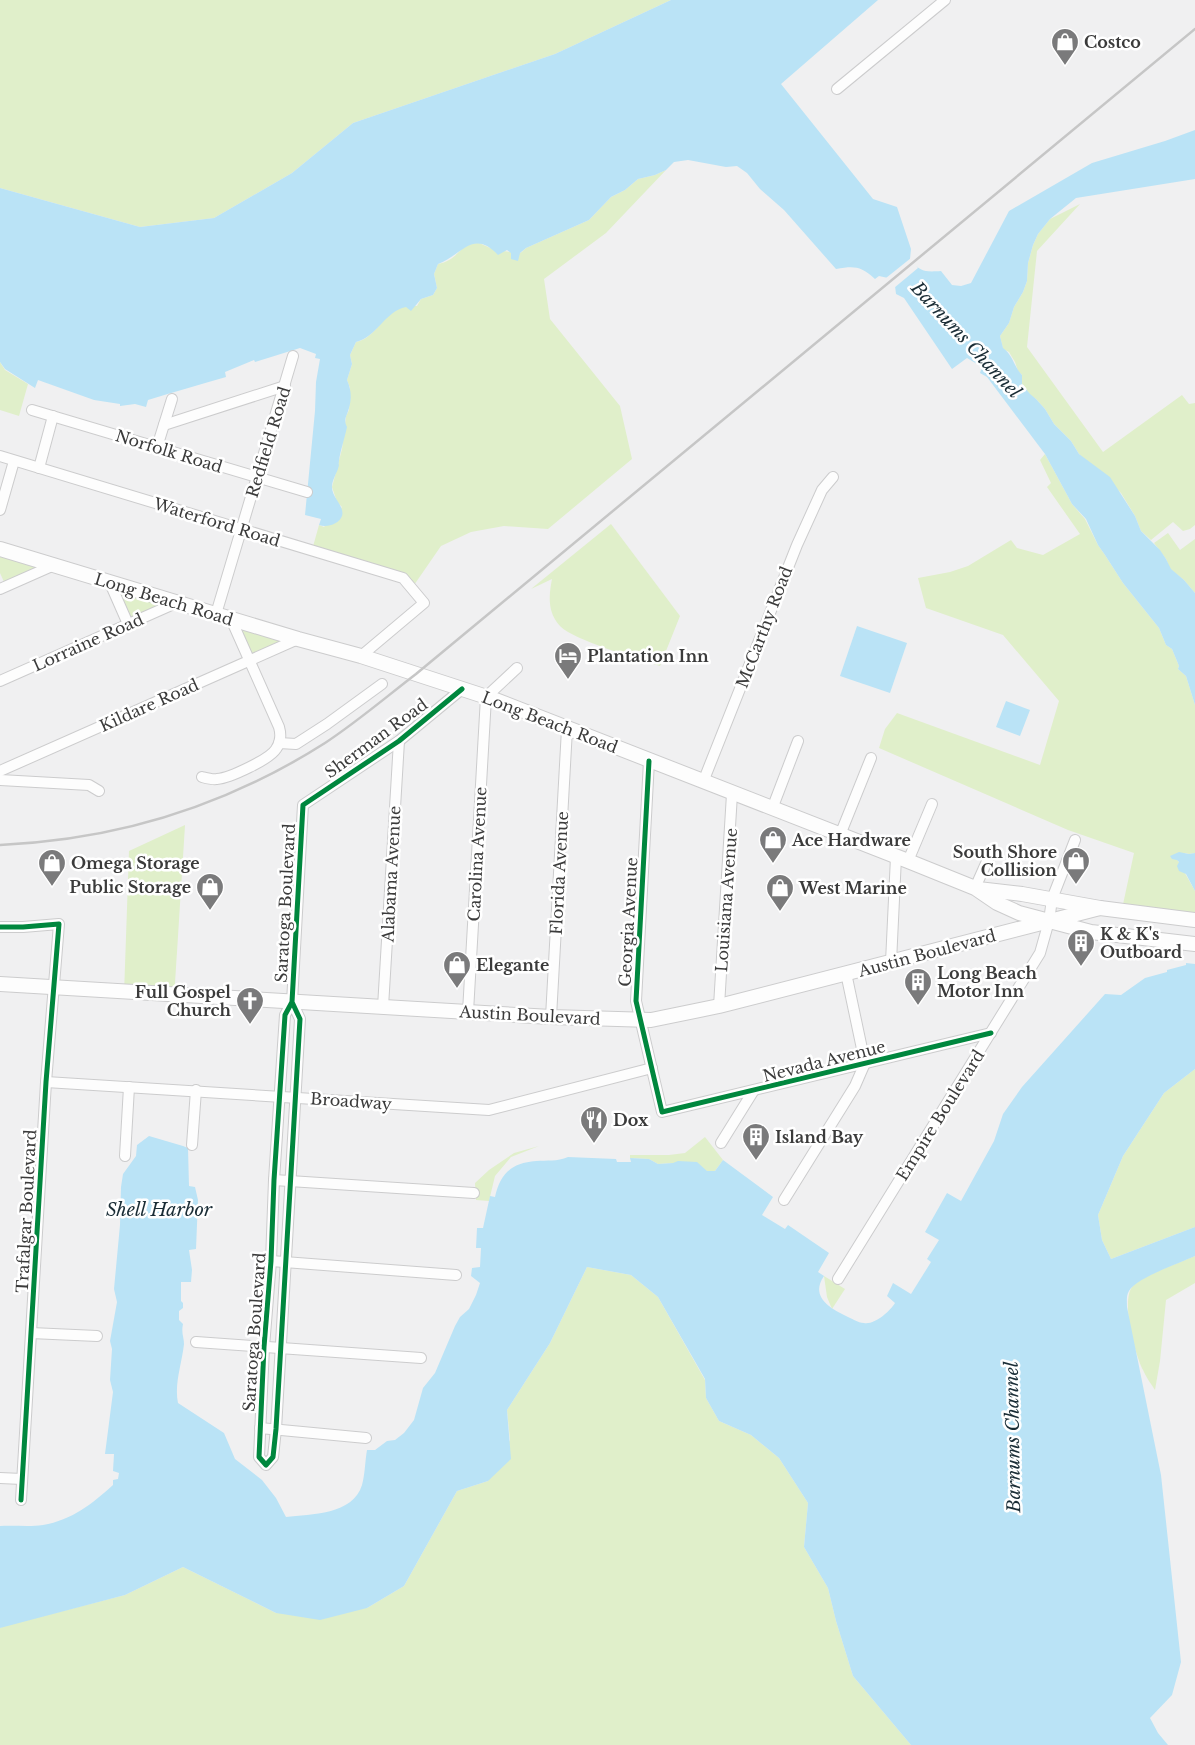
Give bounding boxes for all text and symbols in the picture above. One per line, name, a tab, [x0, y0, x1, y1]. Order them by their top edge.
shop icon: Costco	[1050, 27, 1080, 66]
place label: Costco	[1084, 32, 1141, 52]
water label: Barnums Channel	[906, 276, 1026, 403]
street label: Redfield Road	[242, 384, 294, 500]
street label: Norfolk Road	[113, 425, 225, 477]
street label: Waterford Road	[150, 493, 283, 551]
street label: McCarthy Road	[732, 563, 796, 691]
street label: Long Beach Road	[92, 568, 236, 630]
street label: Lorraine Road	[30, 609, 147, 675]
hotel icon: Plantation Inn	[553, 641, 583, 680]
place label: Plantation Inn	[587, 646, 709, 666]
street label: Kildare Road	[96, 674, 202, 736]
street label: Long Beach Road	[479, 687, 621, 757]
street label: Sherman Road	[321, 694, 432, 782]
street label: Carolina Avenue	[463, 786, 491, 922]
street label: Alabama Avenue	[377, 805, 405, 944]
street label: Florida Avenue	[546, 811, 572, 935]
street label: Saratoga Boulevard	[271, 823, 299, 983]
shop icon: Ace Hardware	[758, 825, 788, 864]
street label: Louisiana Avenue	[711, 827, 741, 973]
place label: Ace Hardware	[791, 830, 911, 850]
place label: South Shore Collision	[953, 842, 1057, 880]
shop icon: South Shore Collision	[1061, 846, 1091, 885]
shop icon: Omega Storage	[37, 848, 67, 887]
place label: Omega Storage	[71, 853, 200, 873]
street label: Georgia Avenue	[615, 857, 641, 987]
shop icon: Public Storage	[195, 872, 225, 911]
shop icon: West Marine	[765, 873, 795, 912]
place label: Public Storage	[69, 877, 191, 897]
place label: West Marine	[798, 878, 907, 898]
place label: K & K's Outboard	[1100, 924, 1182, 962]
street label: Austin Boulevard	[855, 925, 998, 981]
building icon: K & K's Outboard	[1066, 928, 1096, 967]
shop icon: Elegante	[442, 950, 472, 989]
place label: Elegante	[476, 955, 549, 975]
place label: Long Beach Motor Inn	[937, 963, 1037, 1001]
building icon: Long Beach Motor Inn	[903, 967, 933, 1006]
place label: Full Gospel Church	[135, 982, 232, 1020]
church icon: Full Gospel Church	[235, 986, 265, 1025]
street label: Austin Boulevard	[458, 1001, 601, 1029]
street label: Nevada Avenue	[761, 1036, 887, 1086]
street label: Empire Boulevard	[892, 1046, 989, 1184]
street label: Broadway	[309, 1088, 393, 1114]
restaurant icon: Dox	[579, 1105, 609, 1144]
place label: Dox	[613, 1110, 649, 1130]
building icon: Island Bay	[741, 1122, 771, 1161]
place label: Island Bay	[775, 1127, 864, 1147]
street label: Trafalgar Boulevard	[12, 1129, 40, 1293]
water label: Shell Harbor	[106, 1199, 213, 1221]
street label: Saratoga Boulevard	[238, 1252, 270, 1412]
water label: Barnums Channel	[1001, 1361, 1025, 1514]

